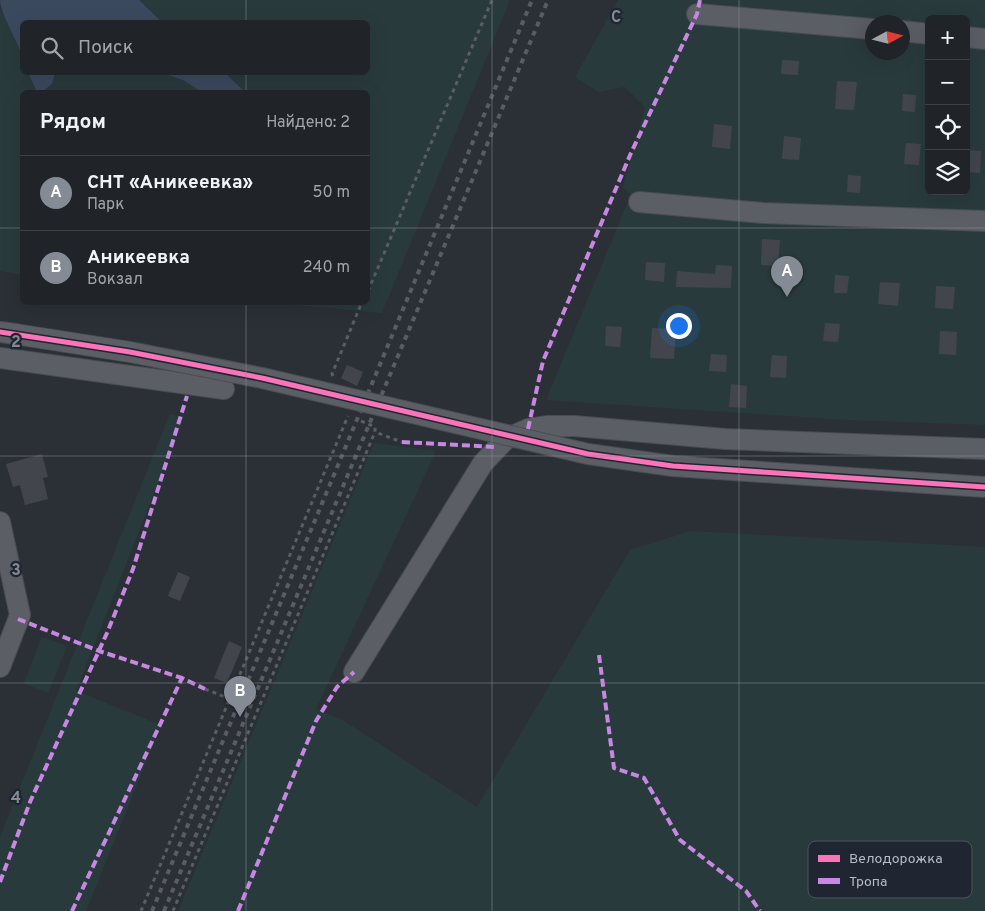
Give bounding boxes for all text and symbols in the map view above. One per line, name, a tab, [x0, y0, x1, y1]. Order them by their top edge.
text: C	[611, 8, 621, 28]
north arrow	[865, 15, 910, 60]
map controls	[925, 15, 970, 195]
button: +	[925, 15, 970, 60]
search box	[20, 20, 370, 75]
icon: search	[38, 34, 66, 62]
text: Поиск	[78, 36, 134, 60]
button: −	[925, 60, 970, 105]
button: locate	[925, 105, 970, 150]
text: Рядом	[40, 109, 106, 136]
text: Найдено: 2	[266, 113, 350, 133]
button: layers	[925, 150, 970, 195]
text: СНТ «Аникеевка»	[87, 171, 253, 195]
text: A	[50, 183, 62, 203]
text: 50 m	[313, 183, 350, 203]
text: Парк	[87, 195, 124, 215]
text: Аникеевка	[87, 246, 190, 270]
pin: A	[771, 256, 803, 297]
text: B	[50, 258, 62, 278]
text: 240 m	[303, 258, 350, 278]
text: Вокзал	[87, 270, 143, 290]
your location	[666, 313, 692, 339]
text: 2	[11, 333, 21, 353]
text: 3	[11, 561, 21, 581]
pin: B	[224, 676, 256, 717]
text: 4	[11, 789, 21, 809]
legend	[808, 841, 972, 898]
text: Велодорожка	[849, 851, 943, 868]
text: Тропа	[849, 874, 887, 891]

